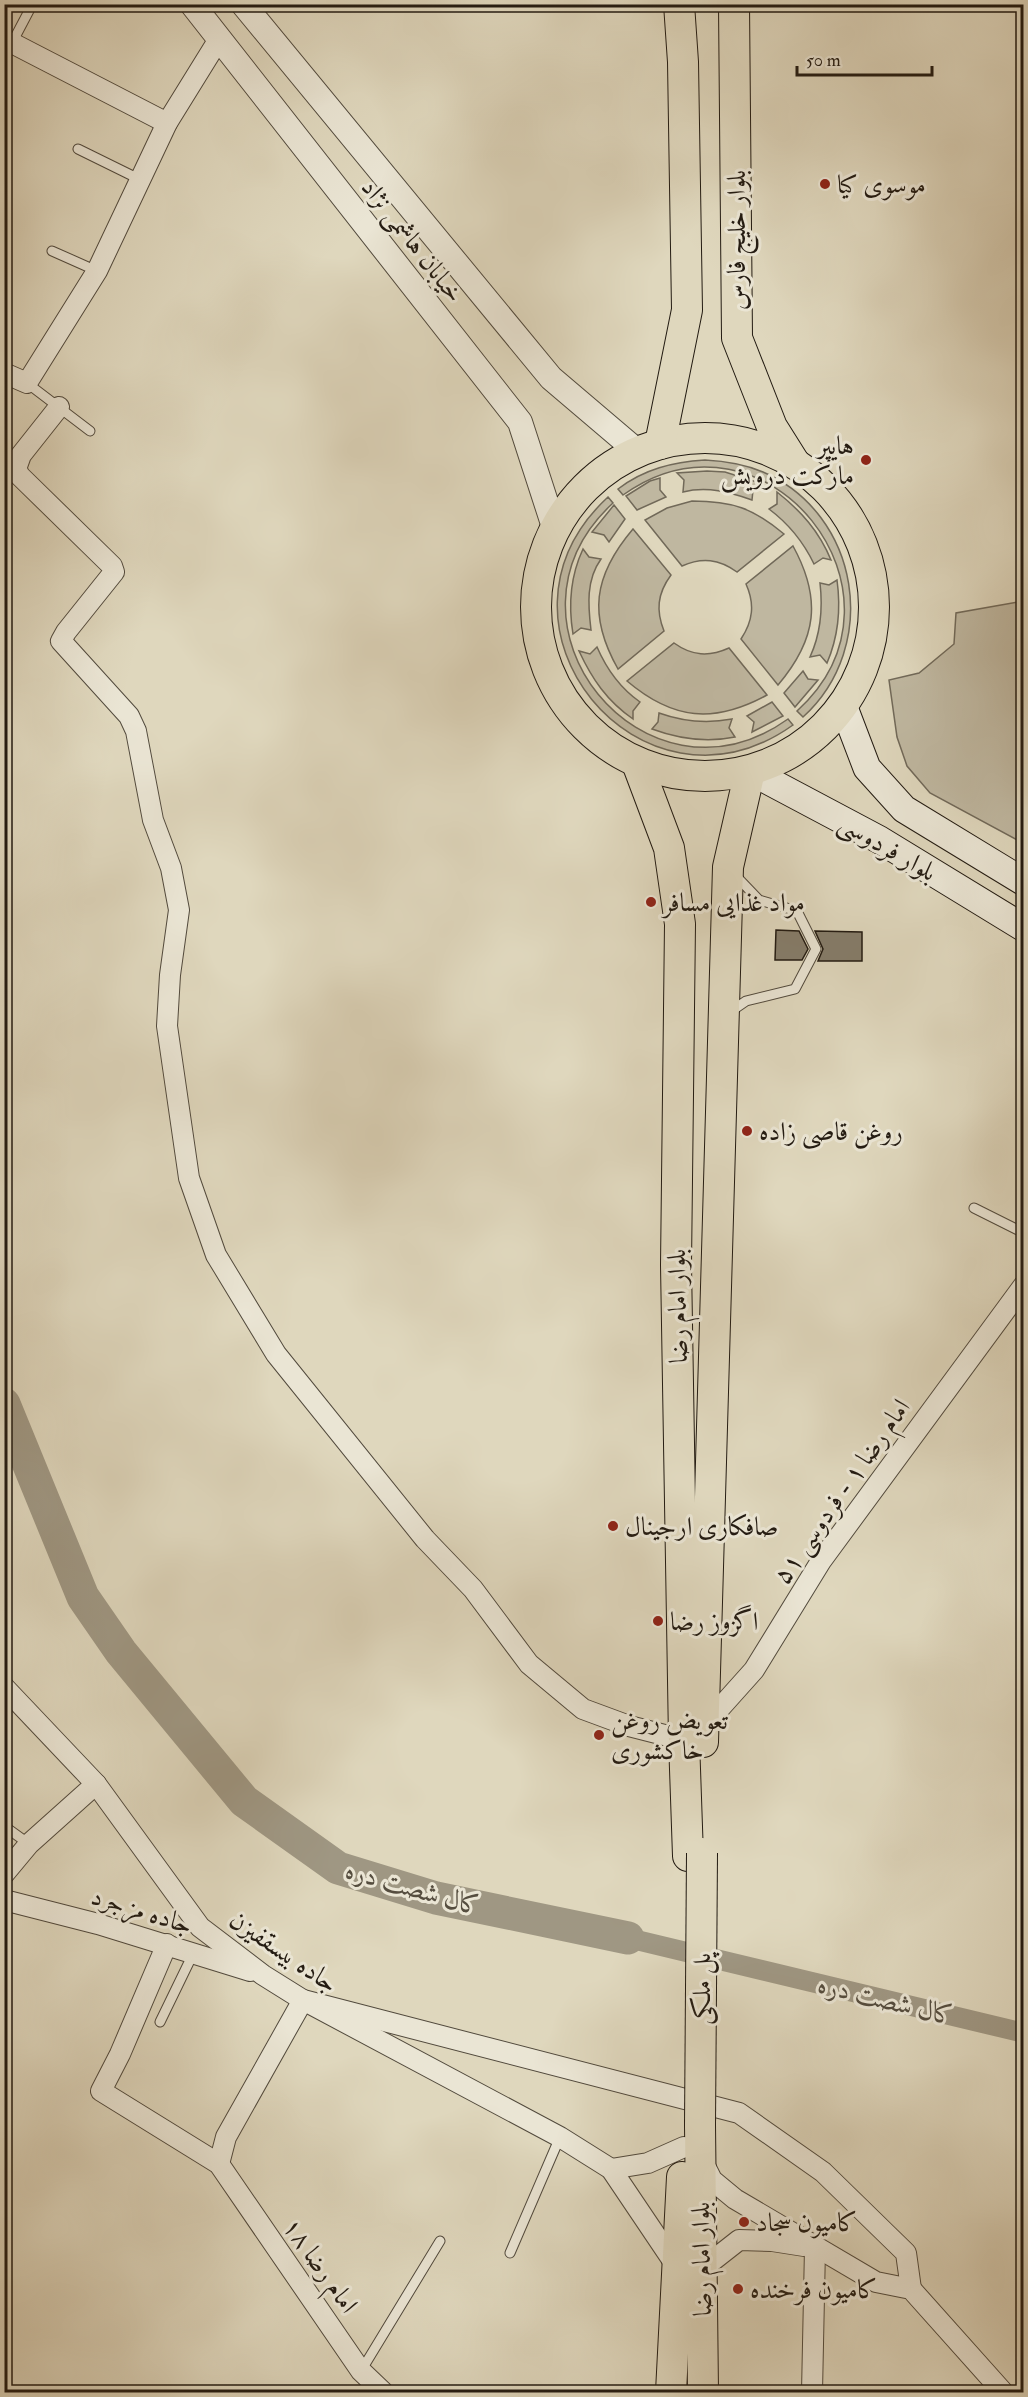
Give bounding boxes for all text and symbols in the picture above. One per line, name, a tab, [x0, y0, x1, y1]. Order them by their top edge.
scale bar	[797, 39, 932, 77]
text: 50 m	[806, 49, 841, 72]
place label: موسوی کیا	[837, 169, 926, 201]
street label: بلوار خلیج فارس	[721, 170, 760, 310]
street label: خیابان هاشمی نژاد	[353, 172, 471, 310]
marker: موسوی کیا	[818, 177, 832, 191]
place label: هایپر مارکت درویش	[720, 430, 854, 493]
marker: هایپر مارکت درویش	[859, 453, 873, 467]
street label: بلوار فردوسی	[832, 807, 942, 890]
place label: مواد غذایی مسافر	[660, 887, 805, 919]
marker: مواد غذایی مسافر	[644, 895, 658, 909]
place label: روغن قاصی زاده	[759, 1116, 903, 1150]
marker: روغن قاصی زاده	[740, 1124, 754, 1138]
street label: بلوار امام رضا	[661, 1248, 701, 1364]
street label: امام رضا ۱ - فردوسی ۵۱	[766, 1393, 923, 1594]
place label: صافکاری ارجینال	[625, 1511, 778, 1543]
marker: صافکاری ارجینال	[606, 1519, 620, 1533]
place label: اگزوز رضا	[670, 1604, 758, 1638]
marker: اگزوز رضا	[651, 1614, 665, 1628]
place label: تعویض روغن خاکشوری	[611, 1705, 729, 1767]
marker: تعویض روغن خاکشوری	[592, 1728, 606, 1742]
water label: کال شصت دره	[342, 1853, 486, 1924]
street label: جاده مزجرد	[87, 1880, 196, 1942]
street label: جاده بیسقفیزن	[223, 1904, 344, 2000]
street label: پل ملکی	[686, 1952, 720, 2025]
water label: کال شصت دره	[815, 1968, 959, 2033]
street label: بلوار امام رضا	[685, 2201, 725, 2317]
place label: کامیون سجاد	[756, 2207, 858, 2239]
street label: امام رضا ۱۸	[271, 2212, 365, 2323]
marker: کامیون سجاد	[737, 2215, 751, 2229]
place label: کامیون فرخنده	[750, 2274, 878, 2306]
marker: کامیون فرخنده	[731, 2282, 745, 2296]

